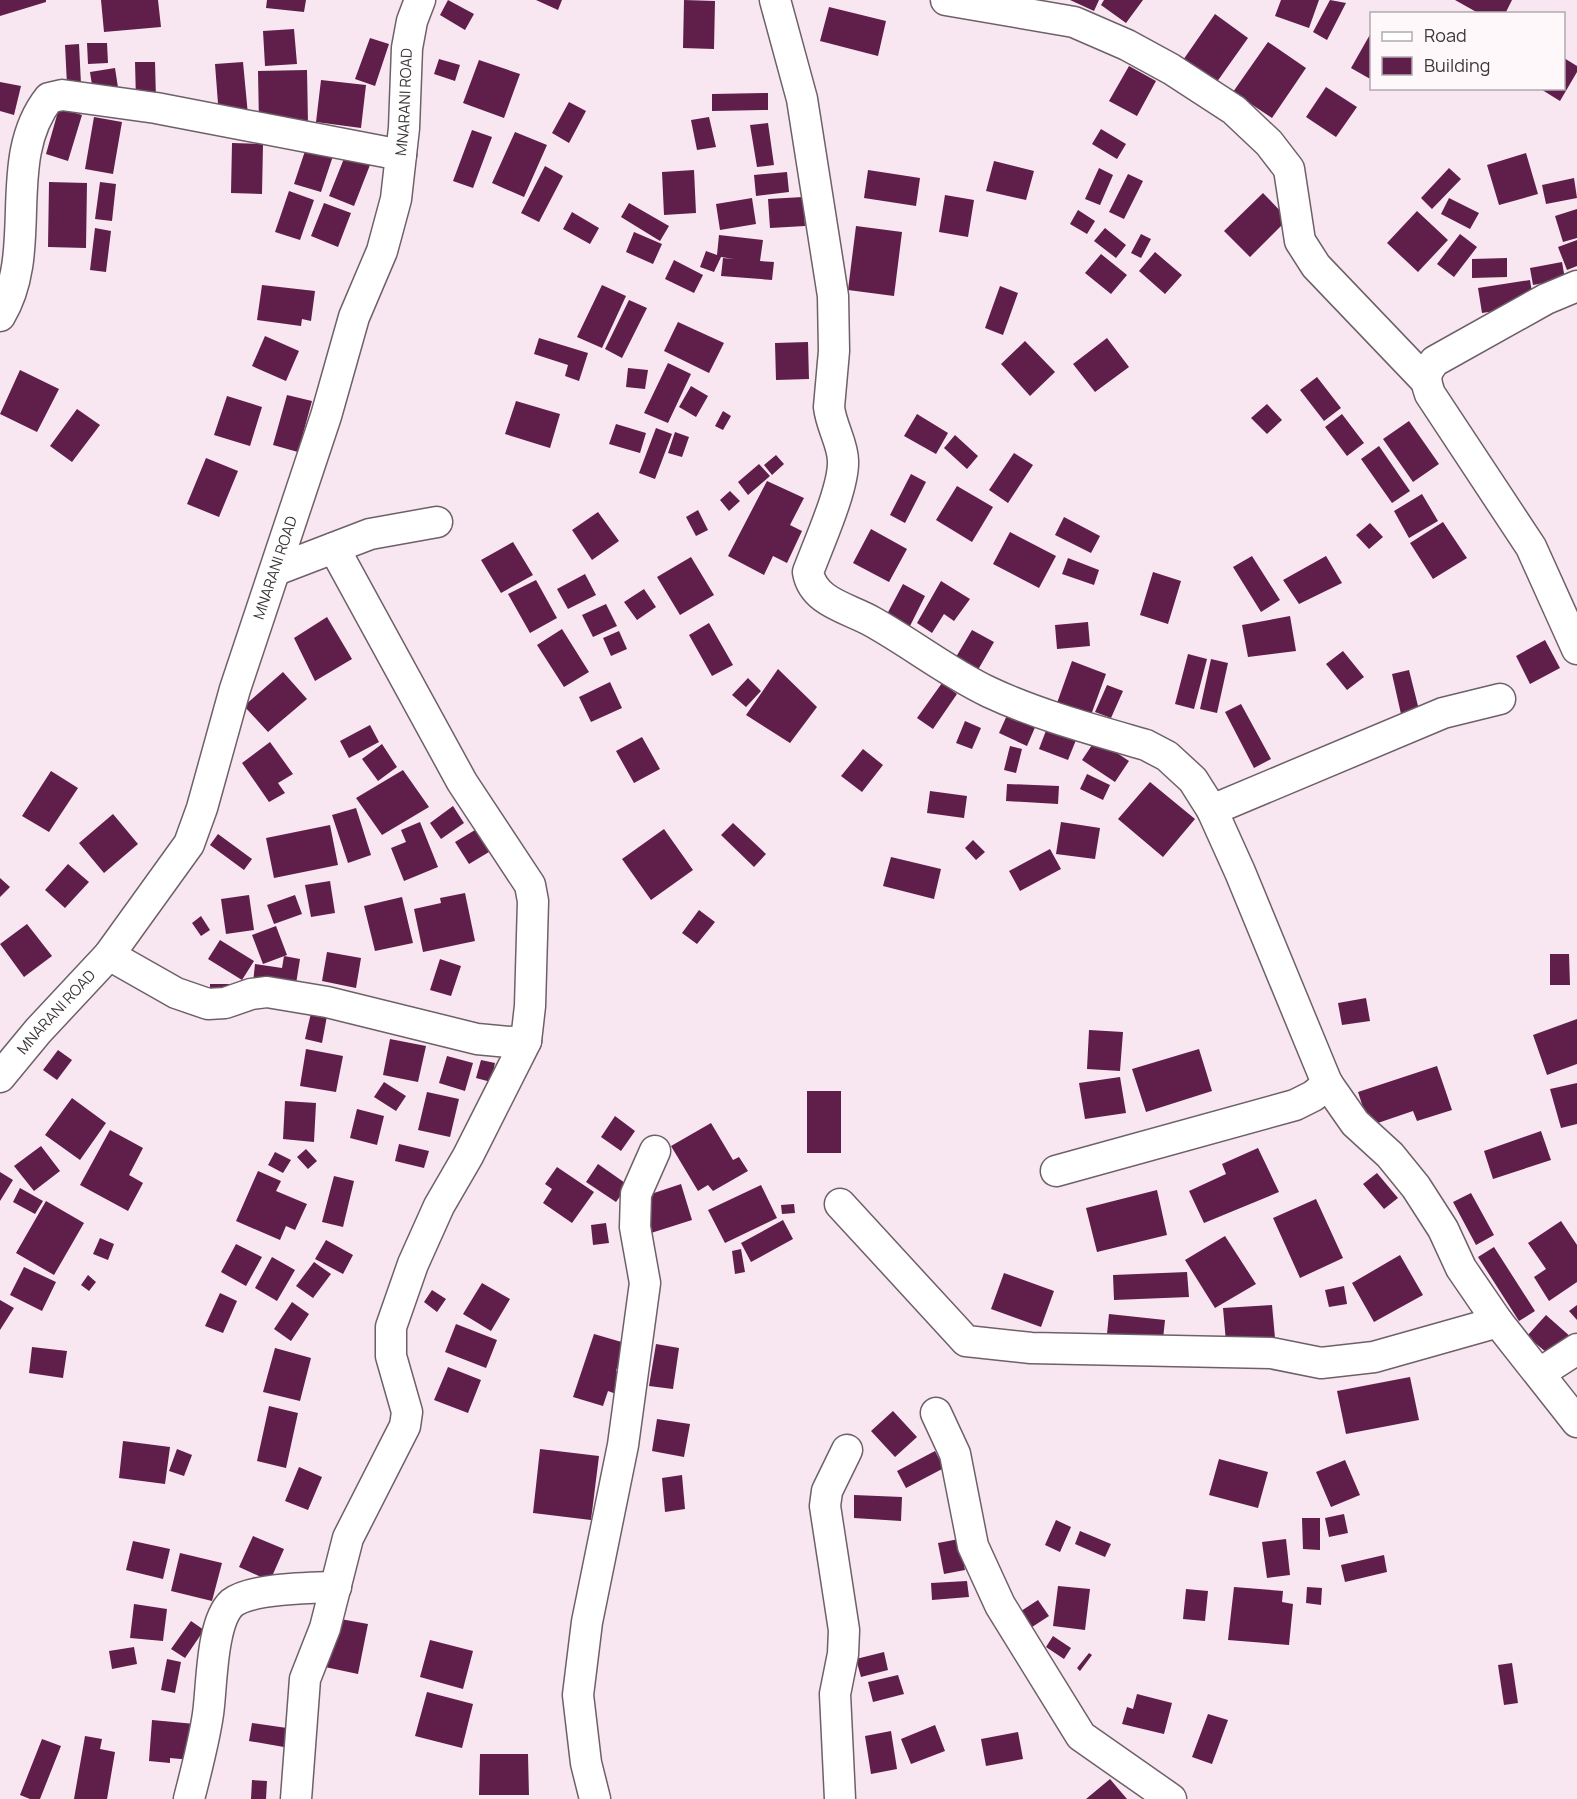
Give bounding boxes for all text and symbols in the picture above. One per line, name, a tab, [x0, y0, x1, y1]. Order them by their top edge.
legend	[1370, 12, 1565, 90]
text: Road	[1424, 23, 1467, 47]
street label: MNARANI ROAD	[390, 48, 417, 157]
text: Building	[1424, 53, 1490, 77]
street label: MNARANI ROAD	[248, 513, 302, 622]
street label: MNARANI ROAD	[12, 965, 100, 1059]

